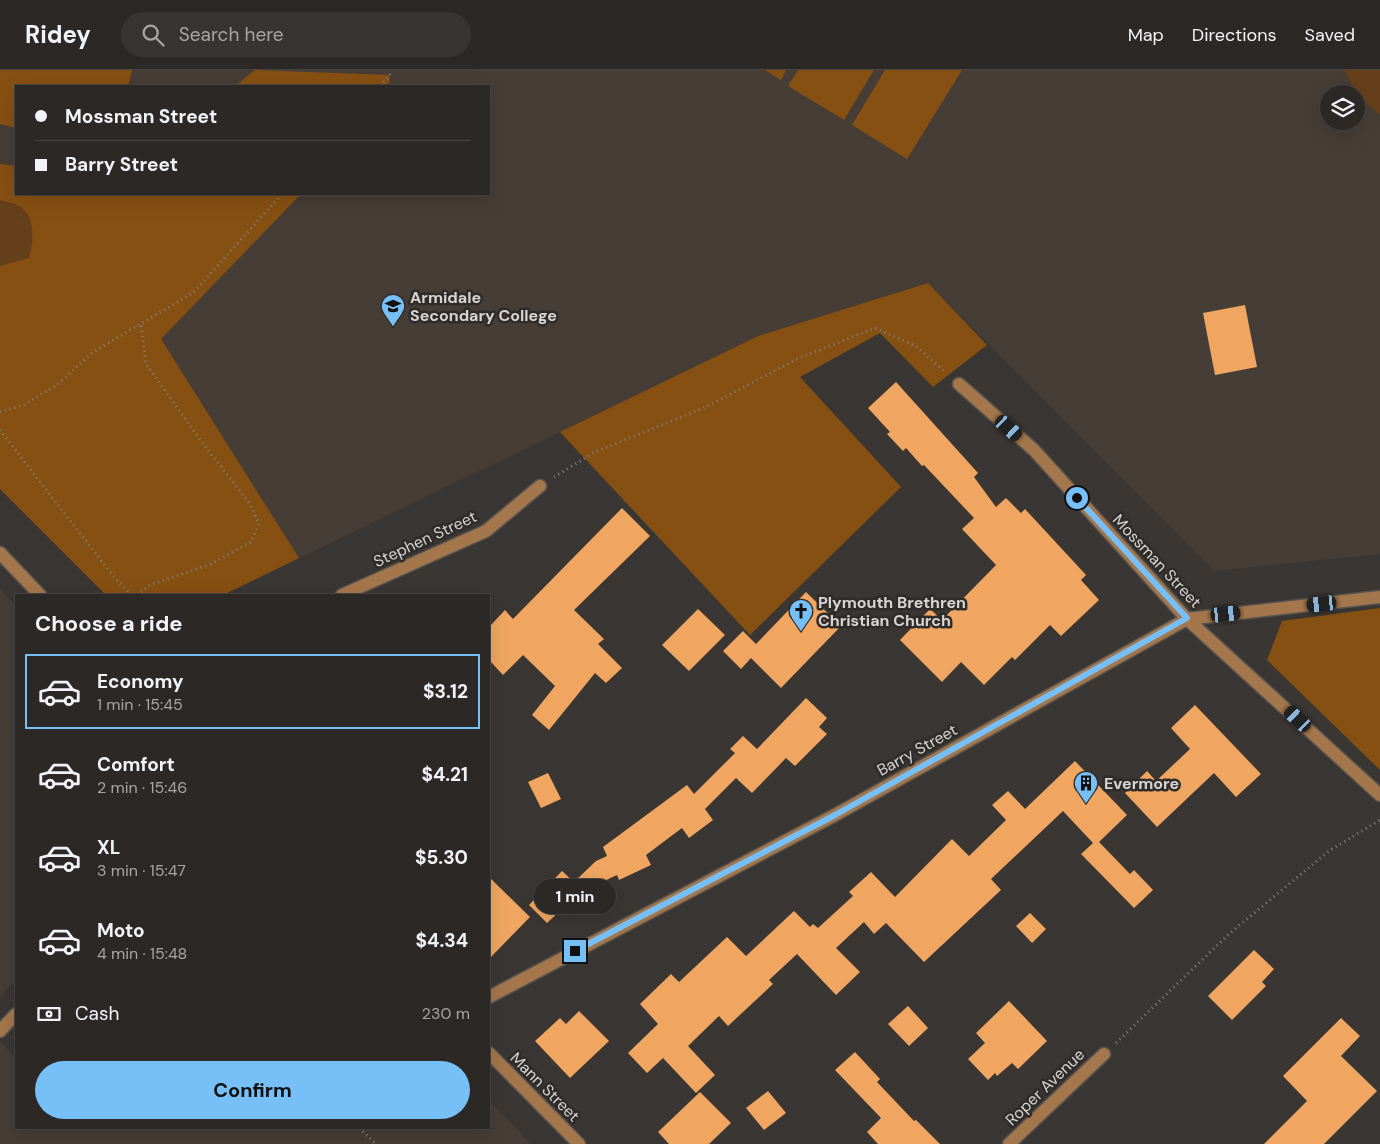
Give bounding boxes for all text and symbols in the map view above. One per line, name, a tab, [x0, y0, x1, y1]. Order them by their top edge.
search box	[121, 12, 471, 57]
text: Ridey	[25, 19, 91, 50]
icon: search	[139, 21, 167, 49]
text: Search here	[179, 22, 284, 47]
text: Map	[1128, 23, 1164, 47]
text: Directions	[1192, 23, 1277, 47]
text: Saved	[1305, 23, 1355, 47]
map controls	[1320, 85, 1365, 130]
button: layers	[1320, 85, 1365, 130]
text: Mossman Street	[65, 104, 217, 129]
text: Barry Street	[65, 152, 178, 177]
place label: Armidale Secondary College	[410, 287, 557, 326]
school or university icon: Armidale Secondary College	[380, 293, 406, 327]
car	[992, 412, 1025, 444]
route start	[1066, 487, 1088, 509]
street label: Stephen Street	[370, 506, 480, 572]
street label: Mossman Street	[1108, 510, 1206, 612]
place label: Plymouth Brethren Christian Church	[818, 592, 966, 631]
car	[1306, 595, 1337, 613]
church icon: Plymouth Brethren Christian Church	[788, 598, 814, 632]
car	[1210, 605, 1241, 623]
text: Choose a ride	[35, 609, 183, 638]
icon: car	[37, 669, 82, 714]
text: Economy	[97, 669, 184, 694]
text: $3.12	[423, 679, 468, 704]
text: 1 min · 15:45	[97, 694, 183, 715]
car	[1281, 703, 1314, 735]
street label: Barry Street	[873, 719, 961, 781]
icon: car	[37, 752, 82, 797]
text: Comfort	[97, 752, 175, 777]
text: $4.21	[422, 762, 468, 787]
building icon: Evermore	[1073, 770, 1099, 804]
place label: Evermore	[1104, 773, 1179, 794]
text: 2 min · 15:46	[97, 777, 187, 798]
icon: car	[37, 835, 82, 880]
text: XL	[97, 835, 120, 860]
text: $5.30	[415, 845, 468, 870]
text: 3 min · 15:47	[97, 860, 186, 881]
callout: 1 min	[534, 878, 616, 914]
text: 1 min	[556, 886, 594, 907]
icon: car	[37, 918, 82, 963]
text: Moto	[97, 918, 145, 943]
text: $4.34	[416, 928, 468, 953]
route end	[564, 940, 586, 962]
text: 4 min · 15:48	[97, 943, 187, 964]
icon: cash	[35, 1000, 63, 1028]
text: Cash	[75, 1001, 119, 1026]
text: 230 m	[422, 1003, 470, 1024]
street label: Roper Avenue	[1001, 1044, 1089, 1130]
street label: Mann Street	[506, 1048, 584, 1126]
button: Confirm	[35, 1061, 470, 1119]

